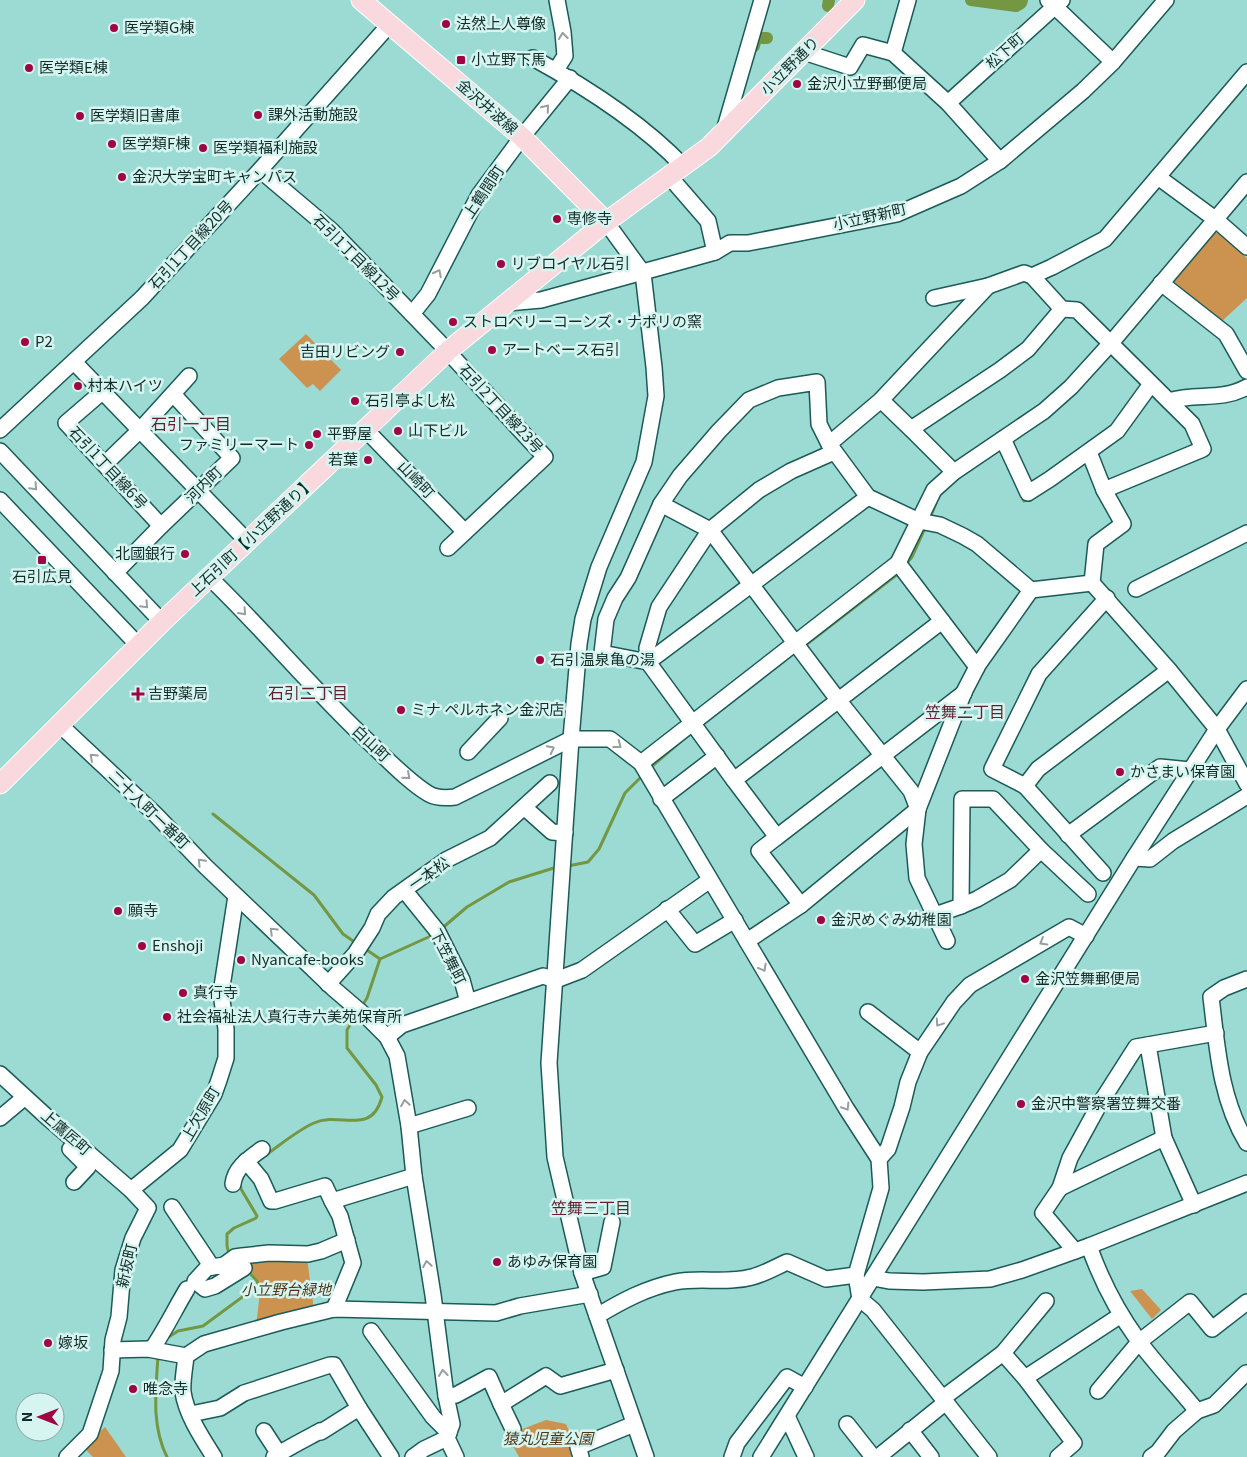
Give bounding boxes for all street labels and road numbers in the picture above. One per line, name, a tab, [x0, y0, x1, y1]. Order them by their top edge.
street label: 松下町	[980, 27, 1028, 73]
street label: 小立野通り	[755, 31, 823, 99]
street label: 金沢井波線	[453, 73, 523, 138]
street label: 上鶴間町	[457, 160, 508, 222]
street label: 石引1丁目線20号	[143, 195, 237, 293]
street label: 小立野新町	[831, 197, 909, 234]
street label: 石引1丁目線12号	[309, 209, 405, 305]
street label: 石引2丁目線23号	[455, 359, 549, 457]
street label: 石引1丁目線6号	[65, 421, 153, 513]
street label: 山崎町	[394, 455, 440, 502]
street label: 河内町	[179, 461, 226, 507]
street label: 上石引町【小立野通り】	[183, 472, 318, 600]
street label: 白山町	[348, 720, 396, 766]
street label: 二十人町一番町	[105, 765, 195, 853]
street label: 一本松	[404, 851, 453, 894]
street label: 下笠舞町	[426, 925, 472, 988]
street label: 上欠原町	[176, 1082, 224, 1144]
street label: 上鷹匠町	[37, 1104, 97, 1159]
street label: 新坂町	[110, 1241, 141, 1290]

